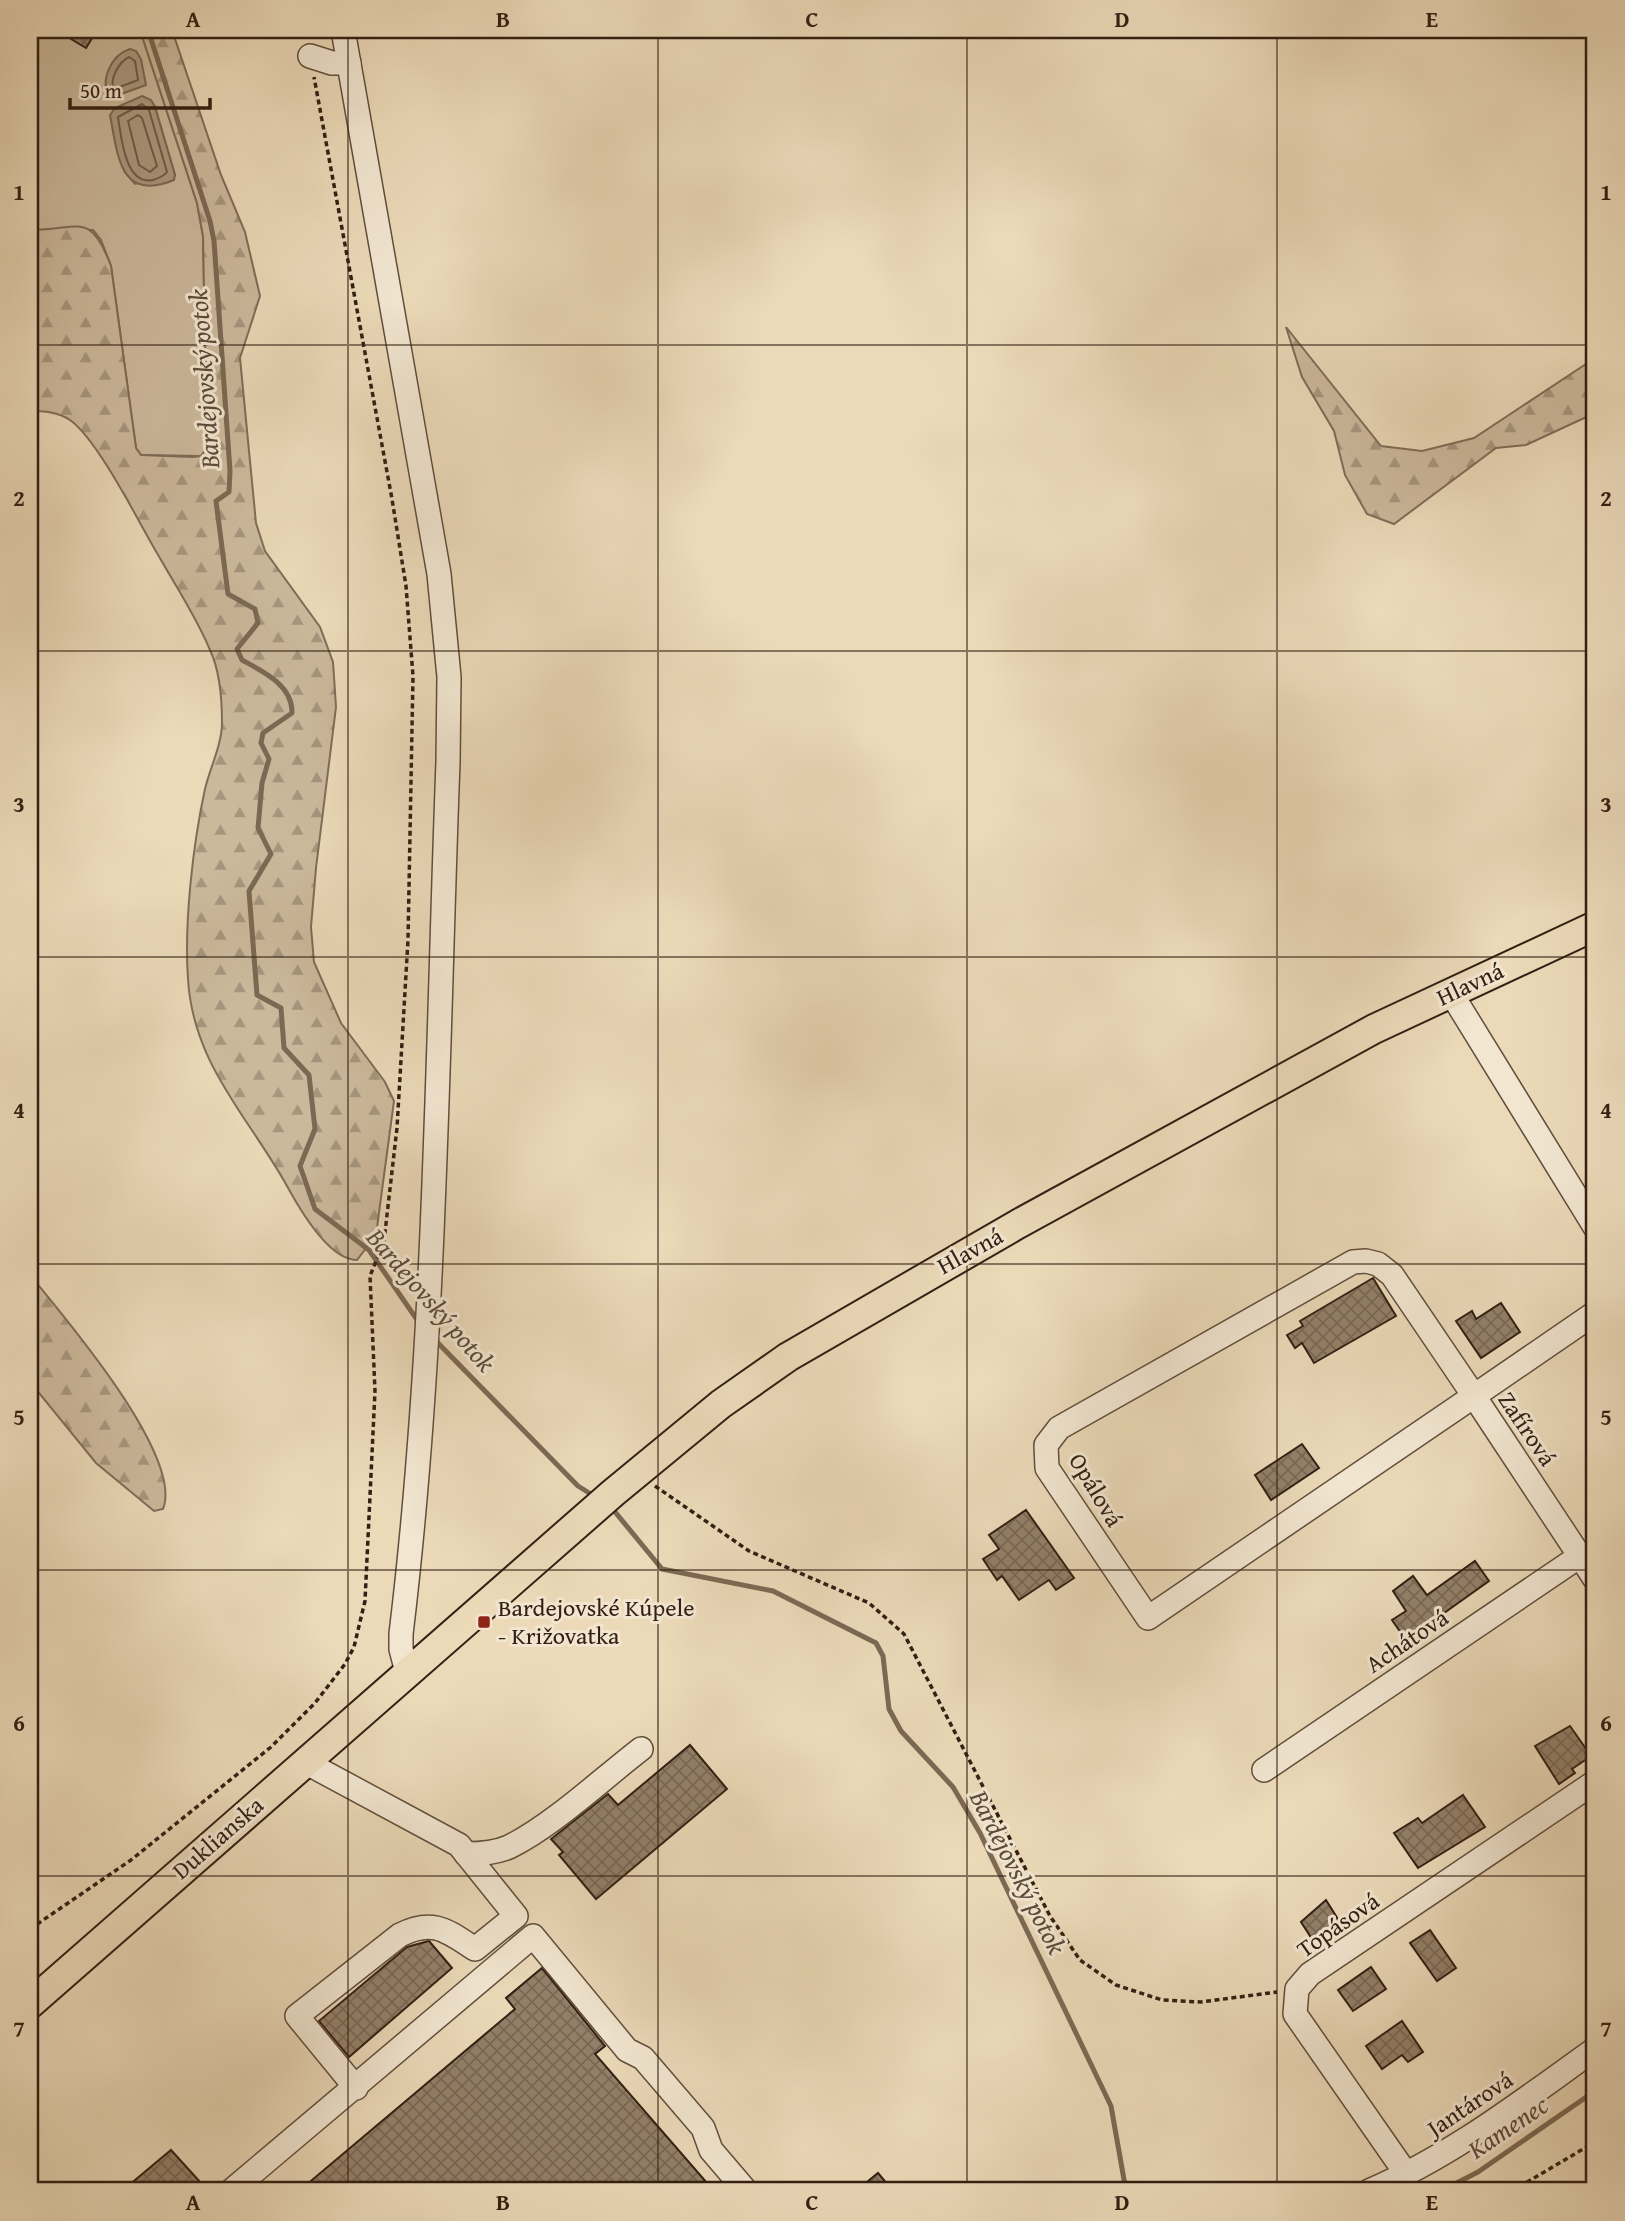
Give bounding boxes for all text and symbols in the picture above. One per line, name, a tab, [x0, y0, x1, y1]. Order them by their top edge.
text: A	[186, 2, 201, 35]
text: B	[496, 2, 510, 35]
text: C	[805, 2, 819, 35]
text: D	[1115, 2, 1130, 35]
text: E	[1426, 2, 1438, 35]
scale bar	[70, 66, 210, 110]
text: 50 m	[80, 75, 122, 106]
text: 1	[13, 175, 25, 208]
text: 1	[1600, 175, 1612, 208]
water label: Bardejovský potok	[178, 288, 229, 471]
text: 2	[13, 481, 25, 514]
text: 2	[1600, 481, 1612, 514]
text: 3	[13, 787, 25, 820]
text: 3	[1600, 787, 1612, 820]
street label: Hlavná	[1430, 953, 1510, 1014]
text: 4	[13, 1093, 25, 1126]
text: 4	[1600, 1093, 1612, 1126]
water label: Bardejovský potok	[357, 1218, 505, 1380]
street label: Hlavná	[930, 1218, 1010, 1283]
street label: Zafírová	[1490, 1384, 1566, 1473]
text: 5	[13, 1400, 25, 1433]
text: 5	[1600, 1400, 1612, 1433]
street label: Opálová	[1061, 1446, 1133, 1534]
place label: Bardejovské Kúpele - Križovatka	[498, 1590, 695, 1653]
street label: Achátová	[1358, 1600, 1456, 1681]
marker: Bardejovské Kúpele - Križovatka	[476, 1614, 492, 1630]
text: 6	[13, 1706, 25, 1739]
text: 6	[1600, 1706, 1612, 1739]
water label: Bardejovský potok	[960, 1782, 1077, 1961]
street label: Duklianska	[164, 1788, 272, 1887]
street label: Topásová	[1289, 1883, 1387, 1966]
text: 7	[13, 2012, 25, 2045]
text: 7	[1600, 2012, 1612, 2045]
street label: Jantárová	[1417, 2062, 1520, 2147]
water label: Kamenec	[1459, 2085, 1556, 2168]
text: A	[186, 2185, 201, 2218]
text: B	[496, 2185, 510, 2218]
text: C	[805, 2185, 819, 2218]
text: D	[1115, 2185, 1130, 2218]
text: E	[1426, 2185, 1438, 2218]

